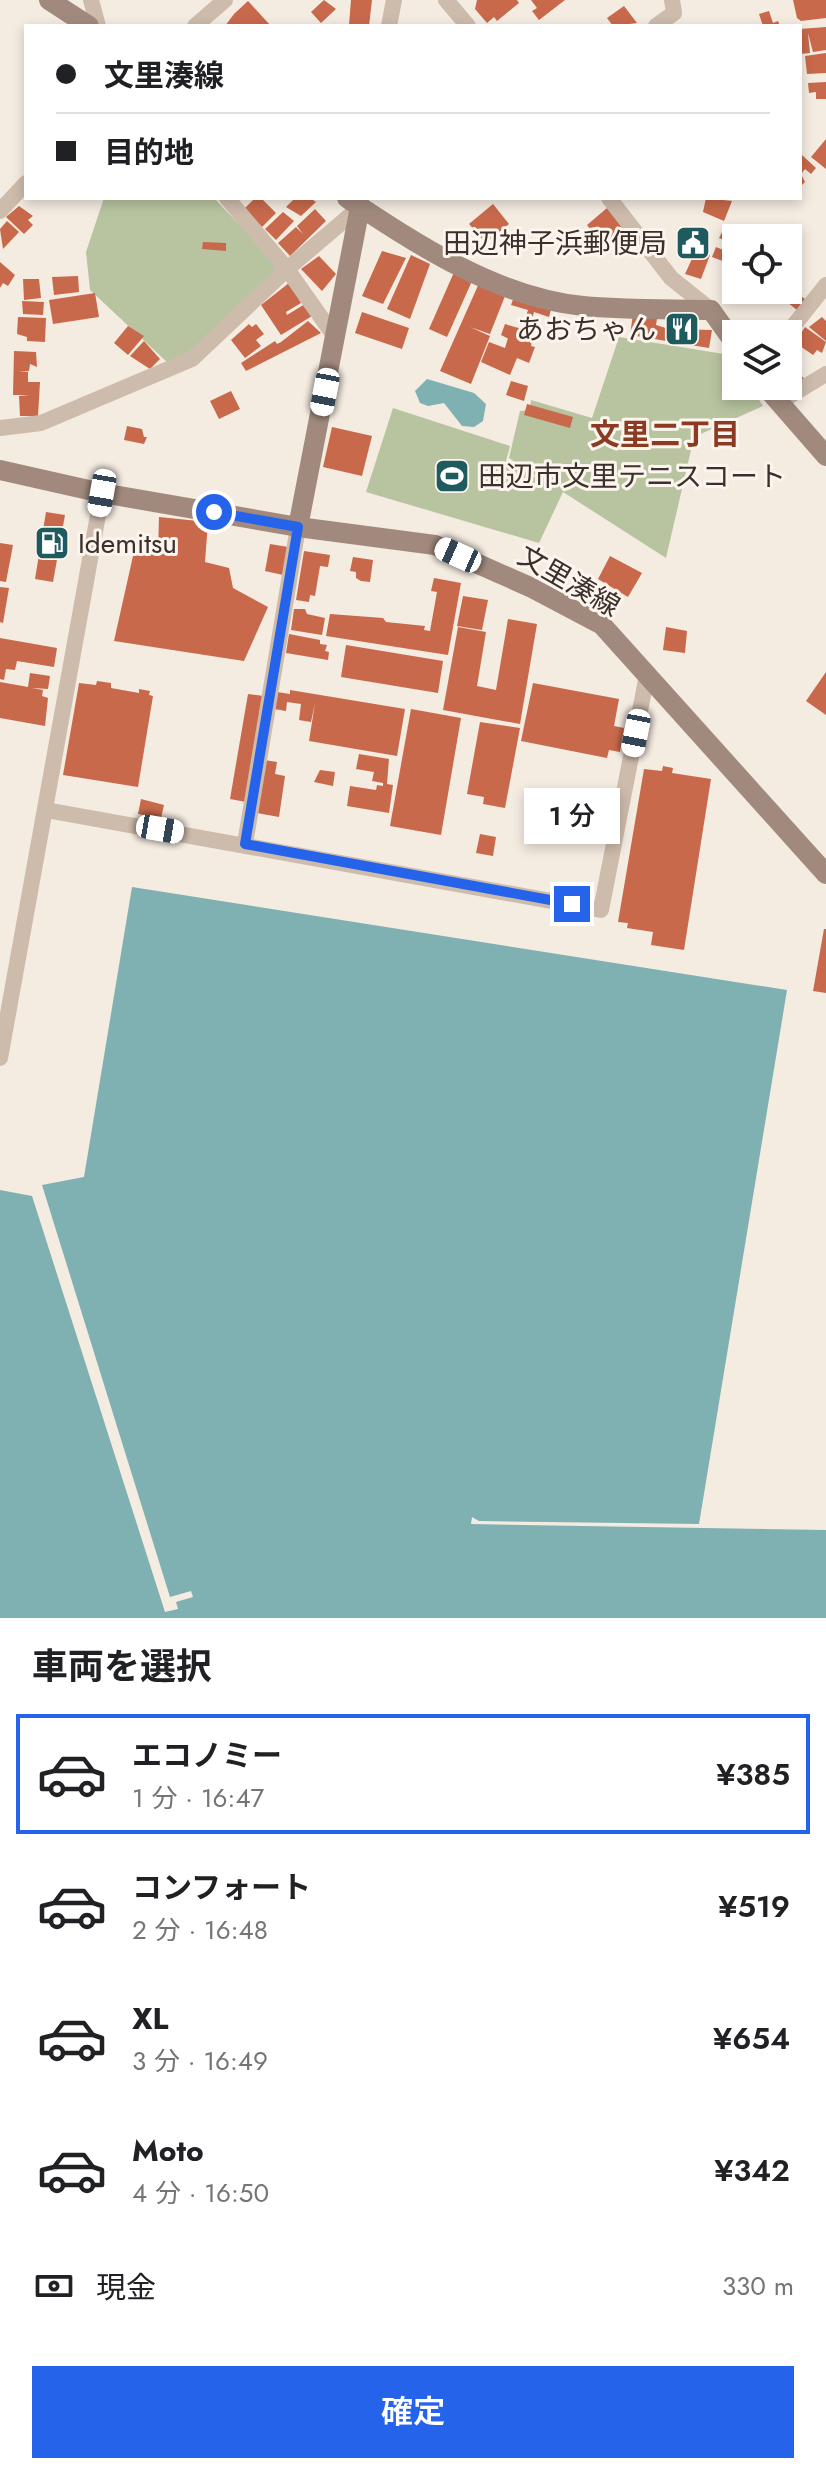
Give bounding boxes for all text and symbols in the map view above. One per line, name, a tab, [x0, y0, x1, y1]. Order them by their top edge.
text: 文里湊線	[104, 54, 224, 97]
text: 目的地	[104, 131, 194, 174]
place label: 田辺神子浜郵便局	[443, 223, 667, 264]
public building icon: 田辺神子浜郵便局	[674, 224, 712, 262]
map controls	[722, 224, 802, 400]
button: locate	[722, 224, 802, 304]
place label: あおちゃん	[516, 309, 656, 350]
restaurant icon: あおちゃん	[663, 310, 701, 348]
button: layers	[722, 320, 802, 400]
car	[309, 366, 341, 418]
district label: 文里二丁目	[590, 413, 740, 456]
place label: 田辺市文里テニスコート	[478, 456, 786, 497]
sports icon: 田辺市文里テニスコート	[433, 457, 471, 495]
car	[86, 467, 118, 519]
route start	[196, 494, 232, 530]
place label: Idemitsu	[78, 523, 177, 564]
fuel station icon: Idemitsu	[33, 524, 71, 562]
car	[431, 534, 485, 576]
street label: 文里湊線	[510, 535, 628, 627]
car	[620, 707, 652, 759]
callout: 1 分	[524, 788, 620, 844]
text: 1 分	[549, 797, 595, 835]
car	[134, 813, 186, 845]
route end	[554, 886, 590, 922]
text: 車両を選択	[32, 1640, 212, 1692]
text: エコノミー	[132, 1734, 282, 1777]
icon: car	[36, 1738, 108, 1810]
text: ¥385	[716, 1753, 790, 1796]
text: 1 分 · 16:47	[132, 1779, 264, 1817]
text: コンフォート	[132, 1866, 311, 1909]
icon: car	[36, 1870, 108, 1942]
text: ¥519	[718, 1885, 790, 1928]
text: 2 分 · 16:48	[132, 1911, 268, 1949]
text: XL	[132, 1997, 168, 2040]
icon: car	[36, 2002, 108, 2074]
text: ¥654	[713, 2017, 790, 2060]
text: 3 分 · 16:49	[132, 2042, 268, 2080]
text: Moto	[132, 2129, 204, 2172]
icon: car	[36, 2134, 108, 2206]
text: ¥342	[714, 2149, 790, 2192]
text: 4 分 · 16:50	[132, 2174, 269, 2212]
icon: cash	[32, 2264, 76, 2308]
text: 現金	[96, 2266, 156, 2309]
text: 330 m	[722, 2267, 794, 2305]
button: 確定	[32, 2366, 794, 2458]

